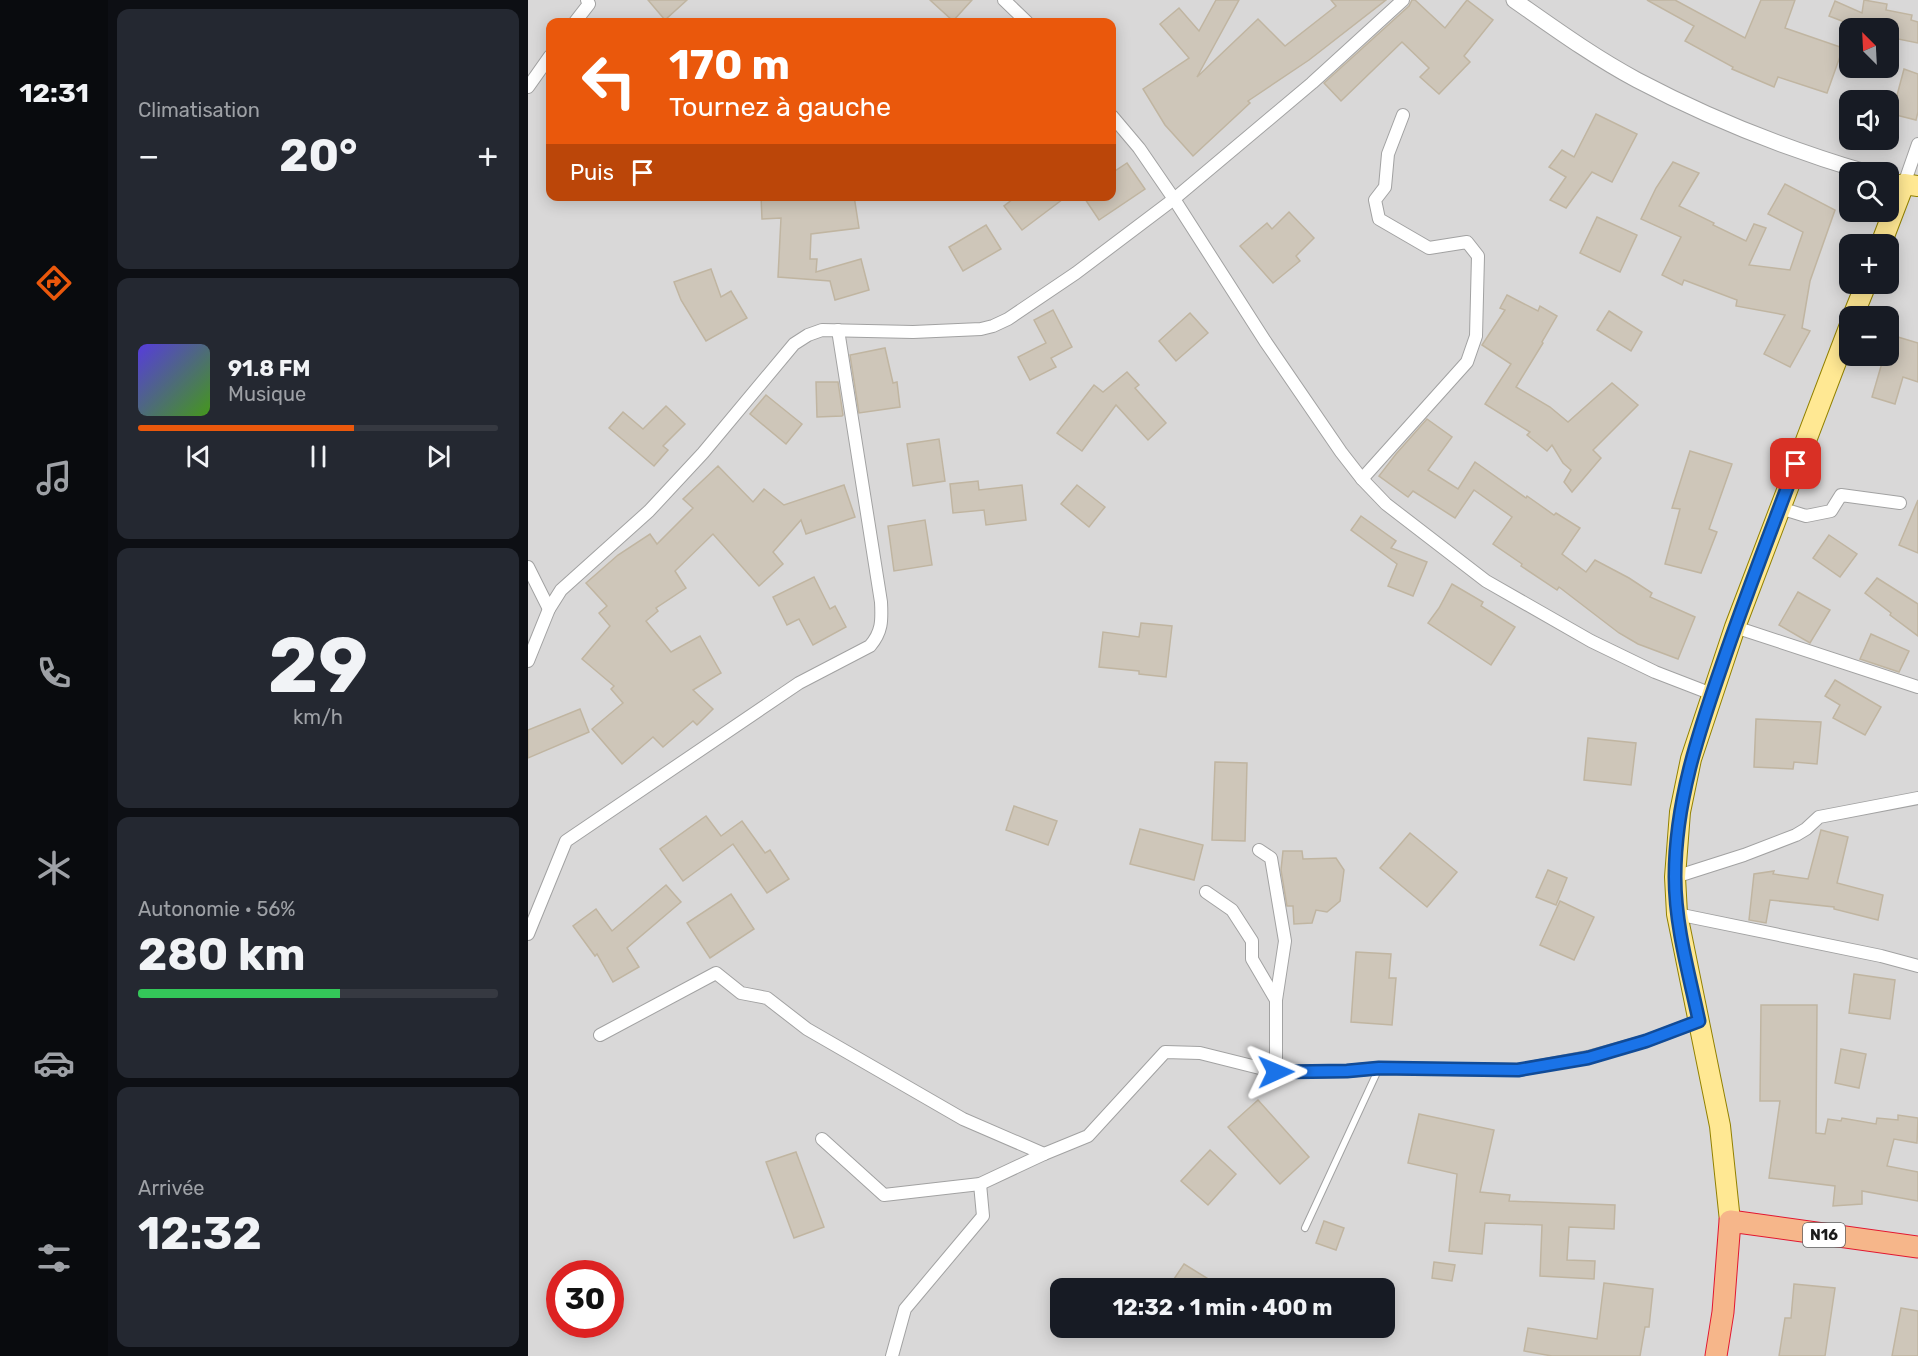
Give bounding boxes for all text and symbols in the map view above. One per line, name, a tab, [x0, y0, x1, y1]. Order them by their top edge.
north arrow	[1839, 18, 1899, 78]
map controls	[1839, 18, 1899, 366]
text: 170 m	[669, 40, 790, 90]
icon: left	[570, 42, 648, 120]
text: 12:31	[19, 77, 89, 109]
button: sound	[1839, 90, 1899, 150]
text: Tournez à gauche	[669, 91, 891, 123]
text: Climatisation	[138, 98, 260, 122]
text: 20°	[279, 129, 358, 182]
text: −	[138, 136, 159, 175]
text: +	[477, 136, 498, 175]
icon: arrive	[626, 156, 659, 189]
text: Puis	[570, 159, 614, 186]
button: search	[1839, 162, 1899, 222]
button: +	[1839, 234, 1899, 294]
icon: directions	[33, 262, 75, 304]
button: −	[1839, 306, 1899, 366]
text: 91.8 FM	[228, 355, 311, 382]
text: Musique	[228, 382, 306, 406]
pin	[1770, 438, 1821, 489]
icon: previous	[182, 440, 215, 473]
icon: pause	[302, 440, 335, 473]
icon: next	[422, 440, 455, 473]
icon: arrive	[1779, 447, 1812, 480]
icon: music	[33, 457, 75, 499]
text: 29	[268, 619, 368, 712]
icon: phone	[33, 652, 75, 694]
text: km/h	[293, 705, 343, 729]
icon: climate	[33, 847, 75, 889]
text: Autonomie · 56%	[138, 897, 296, 921]
text: 280 km	[138, 928, 305, 981]
position arrow	[1244, 1040, 1308, 1104]
icon: car	[33, 1042, 75, 1084]
text: Arrivée	[138, 1176, 205, 1200]
text: 12:32	[138, 1207, 262, 1260]
road number: N16	[1803, 1223, 1845, 1247]
icon: filters	[33, 1237, 75, 1279]
speed limit sign: 30	[546, 1260, 624, 1338]
text: 12:32 · 1 min · 400 m	[1113, 1294, 1332, 1321]

